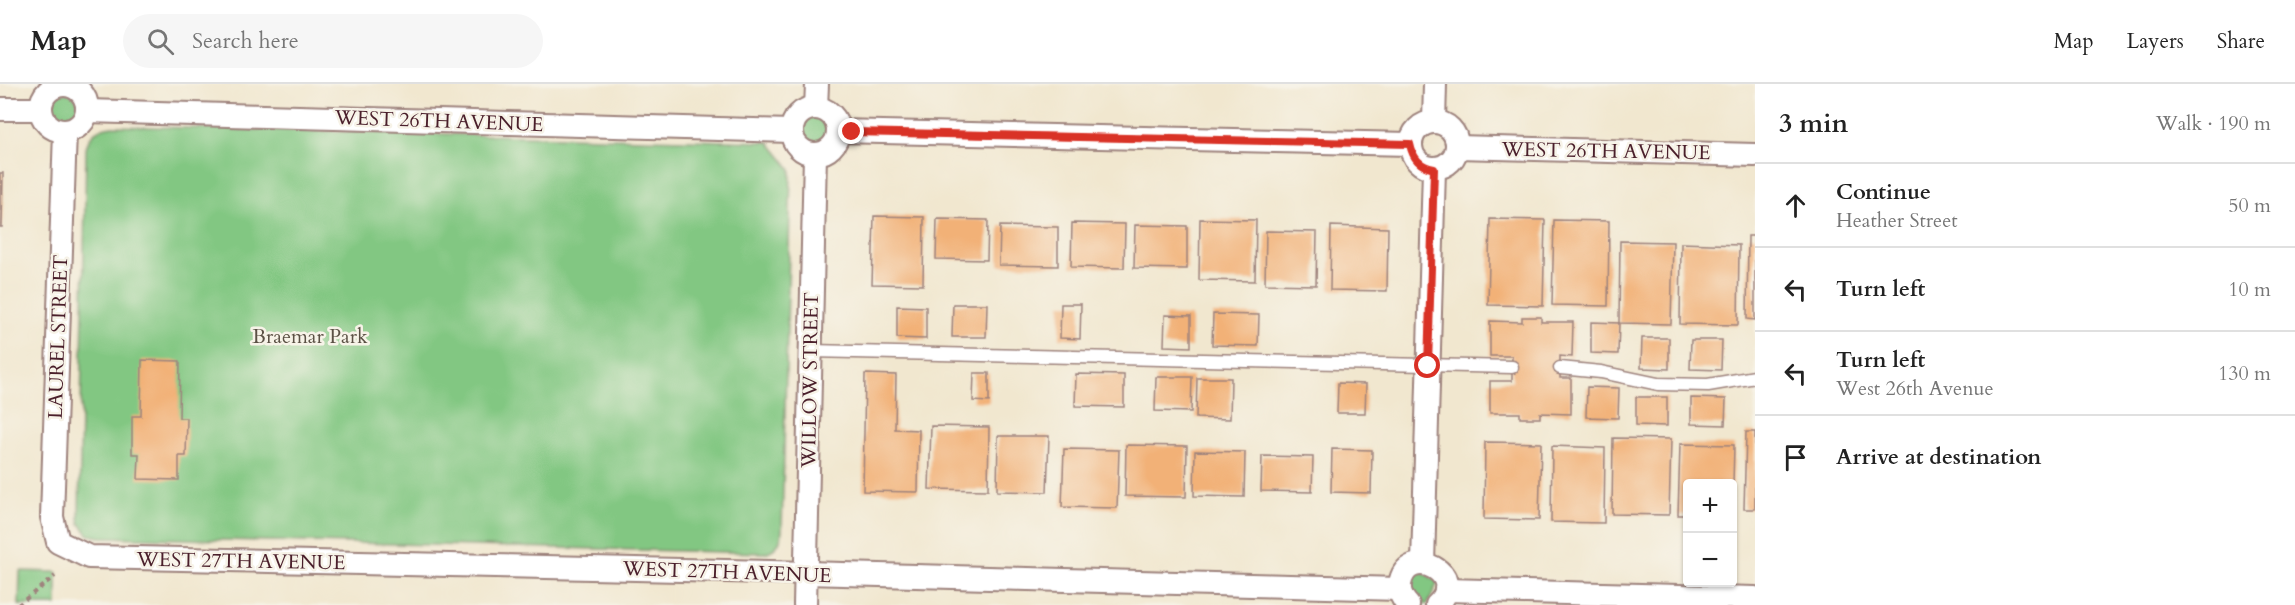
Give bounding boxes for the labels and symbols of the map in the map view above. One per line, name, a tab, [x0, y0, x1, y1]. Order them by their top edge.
street label: WEST 26TH AVENUE	[333, 104, 544, 138]
route end	[838, 118, 864, 144]
street label: WEST 26TH AVENUE	[1500, 136, 1711, 166]
street label: LAUREL STREET	[42, 254, 74, 420]
street label: WILLOW STREET	[795, 292, 825, 469]
park label: Braemar Park	[252, 323, 368, 350]
route start	[1414, 352, 1440, 378]
street label: WEST 27TH AVENUE	[135, 546, 346, 576]
street label: WEST 27TH AVENUE	[621, 555, 832, 589]

